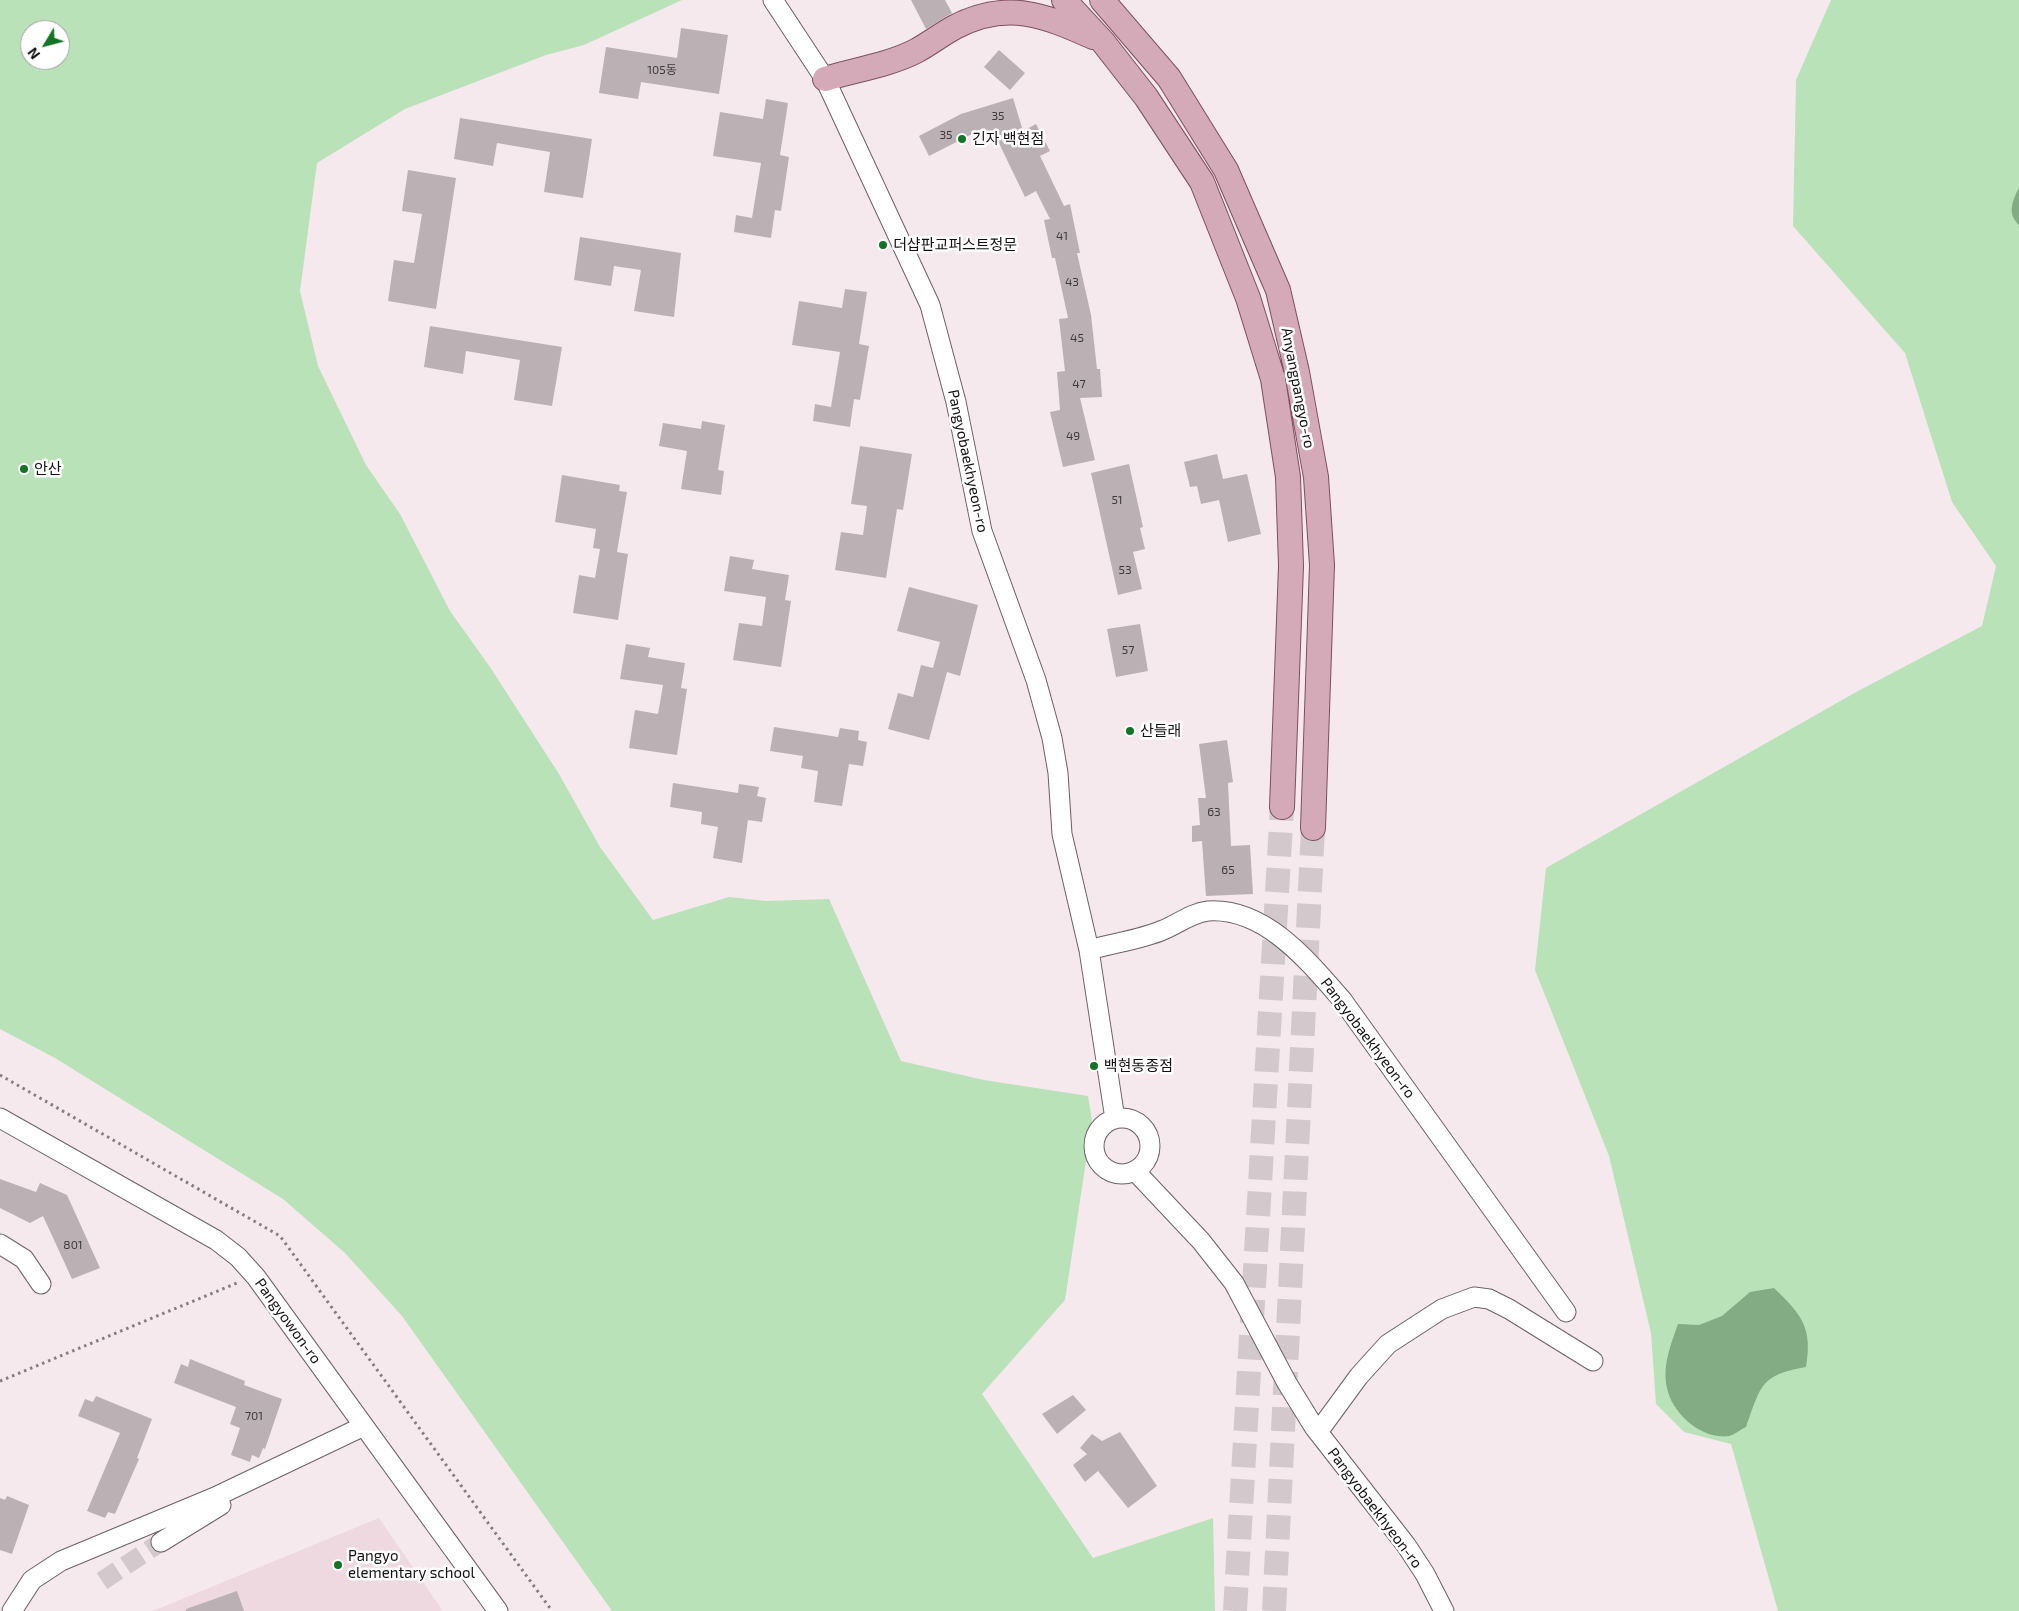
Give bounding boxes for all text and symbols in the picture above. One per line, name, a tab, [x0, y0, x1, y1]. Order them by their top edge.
north arrow	[20, 20, 70, 70]
text: N	[24, 45, 43, 63]
house number: 105동	[647, 63, 677, 77]
house number: 35	[991, 109, 1005, 123]
house number: 35	[939, 128, 953, 142]
place label: 긴자 백현점	[972, 130, 1044, 148]
marker: 긴자 백현점	[956, 133, 968, 145]
house number: 41	[1056, 229, 1068, 243]
place label: 더샵판교퍼스트정문	[893, 236, 1017, 254]
marker: 더샵판교퍼스트정문	[877, 239, 889, 251]
house number: 43	[1065, 275, 1079, 289]
street label: Anyangpangyo-ro	[1277, 326, 1319, 450]
house number: 45	[1070, 331, 1084, 345]
house number: 47	[1072, 377, 1086, 391]
street label: Pangyobaekhyeon-ro	[944, 388, 992, 534]
house number: 49	[1066, 429, 1080, 443]
place label: 안산	[34, 460, 62, 478]
marker: 안산	[18, 463, 30, 475]
house number: 51	[1111, 493, 1123, 507]
house number: 53	[1118, 563, 1132, 577]
house number: 57	[1122, 643, 1134, 657]
place label: 산들래	[1140, 722, 1181, 740]
marker: 산들래	[1124, 725, 1136, 737]
house number: 63	[1207, 805, 1221, 819]
house number: 65	[1221, 863, 1235, 877]
street label: Pangyobaekhyeon-ro	[1317, 974, 1419, 1102]
place label: 백현동종점	[1104, 1057, 1173, 1075]
marker: 백현동종점	[1088, 1060, 1100, 1072]
house number: 801	[63, 1238, 83, 1252]
street label: Pangyowon-ro	[251, 1275, 325, 1367]
house number: 701	[245, 1409, 263, 1423]
street label: Pangyobaekhyeon-ro	[1324, 1444, 1426, 1572]
place label: Pangyo elementary school	[348, 1547, 475, 1582]
marker: Pangyo elementary school	[332, 1559, 344, 1571]

